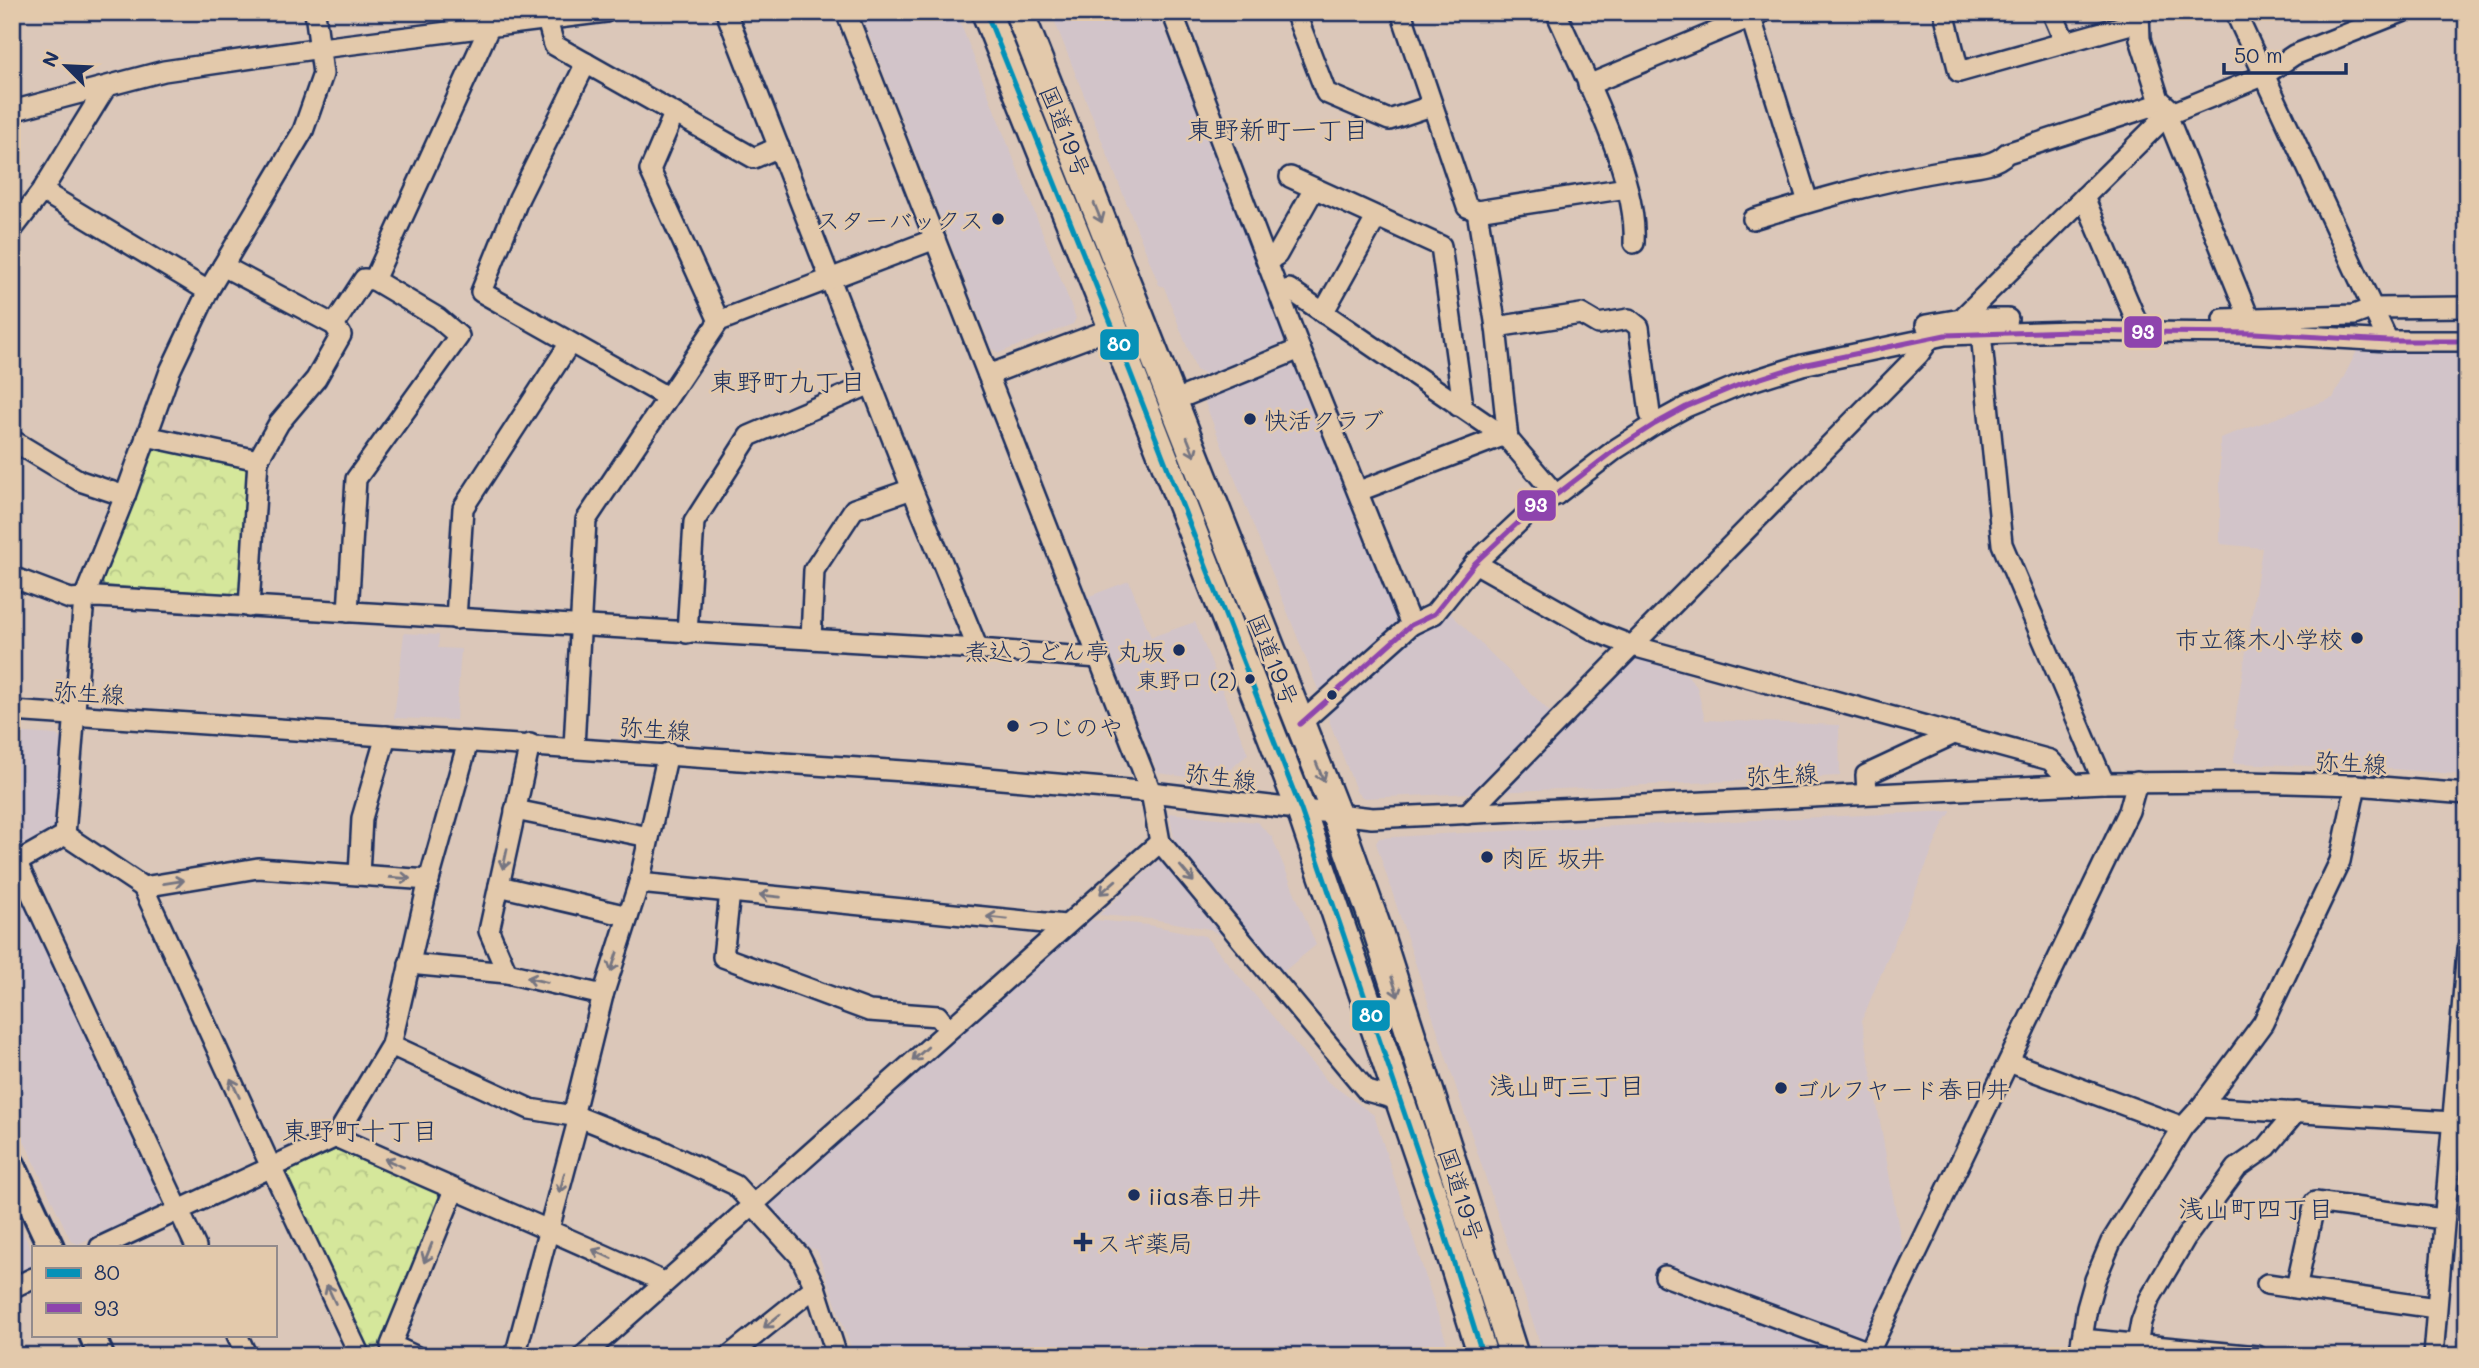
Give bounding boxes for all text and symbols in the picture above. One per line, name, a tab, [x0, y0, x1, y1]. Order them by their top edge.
north arrow	[32, 32, 102, 102]
scale bar	[2224, 32, 2346, 76]
text: 50 m	[2234, 41, 2283, 68]
text: N	[36, 47, 64, 71]
street label: 国道19号	[1033, 80, 1099, 182]
district label: 東野新町一丁目	[1187, 112, 1369, 146]
one-way arrow	[1093, 201, 1106, 223]
place label: スターバックス	[816, 204, 984, 235]
marker: スターバックス	[990, 211, 1006, 227]
line badge: 93	[2123, 315, 2163, 349]
text: 93	[2132, 319, 2154, 344]
line badge: 80	[1099, 328, 1140, 361]
text: 80	[1107, 331, 1131, 356]
district label: 東野町九丁目	[710, 364, 866, 398]
place label: 快活クラブ	[1264, 404, 1384, 435]
marker: 快活クラブ	[1242, 411, 1258, 427]
one-way arrow	[1185, 436, 1198, 457]
line badge: 93	[1516, 489, 1557, 522]
text: 93	[1525, 492, 1547, 517]
street label: 国道19号	[1241, 608, 1307, 710]
place label: 市立篠木小学校	[2175, 623, 2343, 654]
marker: 市立篠木小学校	[2349, 630, 2365, 646]
place label: 煮込うどん亭 丸坂	[965, 635, 1165, 666]
marker: 煮込うどん亭 丸坂	[1171, 642, 1187, 658]
place label: 東野口 (2)	[1137, 665, 1237, 694]
marker: 東野口 (2)	[1243, 672, 1257, 686]
street label: 弥生線	[52, 674, 126, 710]
unlabelled marker	[1325, 688, 1339, 702]
street label: 弥生線	[618, 710, 692, 746]
place label: つじのや	[1027, 711, 1123, 742]
marker: つじのや	[1005, 718, 1021, 734]
street label: 弥生線	[2314, 745, 2388, 779]
street label: 弥生線	[1183, 756, 1259, 796]
street label: 弥生線	[1745, 757, 1819, 791]
one-way arrow	[1314, 761, 1327, 783]
place label: 肉匠 坂井	[1501, 842, 1605, 873]
one-way arrow	[497, 847, 511, 870]
marker: 肉匠 坂井	[1479, 849, 1495, 865]
one-way arrow	[1179, 865, 1195, 883]
one-way arrow	[388, 871, 411, 884]
one-way arrow	[162, 875, 184, 888]
one-way arrow	[1100, 879, 1118, 895]
one-way arrow	[759, 889, 782, 902]
one-way arrow	[986, 911, 1008, 924]
one-way arrow	[606, 950, 619, 972]
one-way arrow	[526, 972, 548, 985]
one-way arrow	[1389, 976, 1402, 998]
line badge: 80	[1351, 999, 1391, 1032]
text: 80	[1359, 1002, 1383, 1027]
one-way arrow	[912, 1046, 929, 1063]
district label: 浅山町三丁目	[1489, 1068, 1645, 1102]
place label: ゴルフヤード春日井	[1795, 1073, 2010, 1104]
one-way arrow	[228, 1078, 241, 1099]
marker: ゴルフヤード春日井	[1773, 1080, 1789, 1096]
district label: 東野町十丁目	[282, 1113, 438, 1147]
street label: 国道19号	[1432, 1143, 1492, 1245]
one-way arrow	[384, 1156, 405, 1169]
one-way arrow	[555, 1172, 568, 1194]
place label: iias春日井	[1148, 1180, 1261, 1211]
marker: iias春日井	[1126, 1187, 1142, 1203]
district label: 浅山町四丁目	[2178, 1191, 2334, 1225]
place label: スギ薬局	[1097, 1227, 1193, 1258]
marker: スギ薬局	[1075, 1234, 1091, 1250]
one-way arrow	[421, 1242, 434, 1264]
legend	[32, 1246, 276, 1336]
one-way arrow	[592, 1247, 614, 1260]
text: 80	[94, 1258, 120, 1285]
one-way arrow	[324, 1284, 337, 1305]
text: 93	[94, 1294, 119, 1321]
one-way arrow	[763, 1314, 781, 1329]

